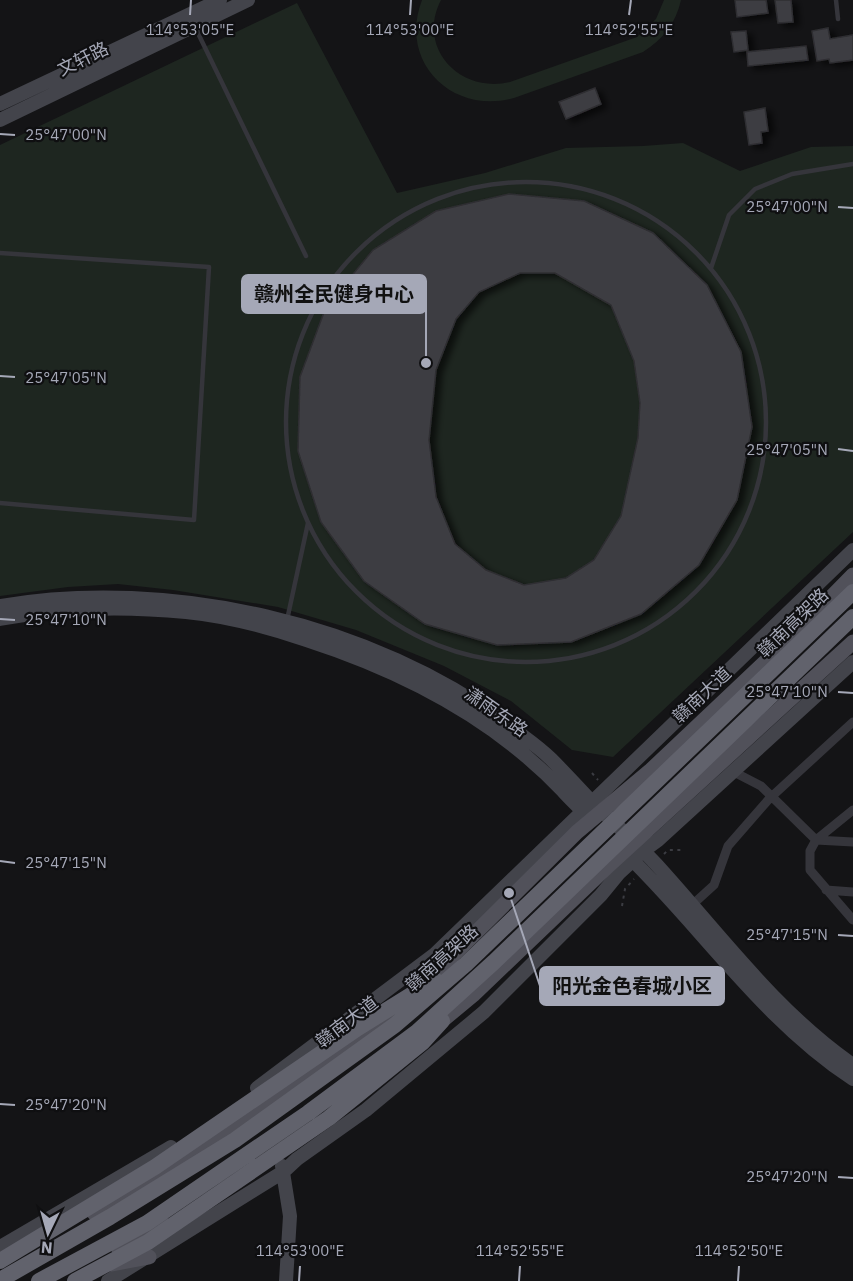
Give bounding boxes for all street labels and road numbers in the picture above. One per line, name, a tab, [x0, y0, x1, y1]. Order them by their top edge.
street label: 文轩路	[53, 36, 112, 81]
street label: 赣南高架路	[752, 583, 833, 662]
street label: 赣南大道	[667, 662, 736, 728]
street label: 潇雨东路	[460, 682, 532, 742]
street label: 赣南高架路	[401, 919, 483, 996]
street label: 赣南大道	[311, 991, 382, 1052]

